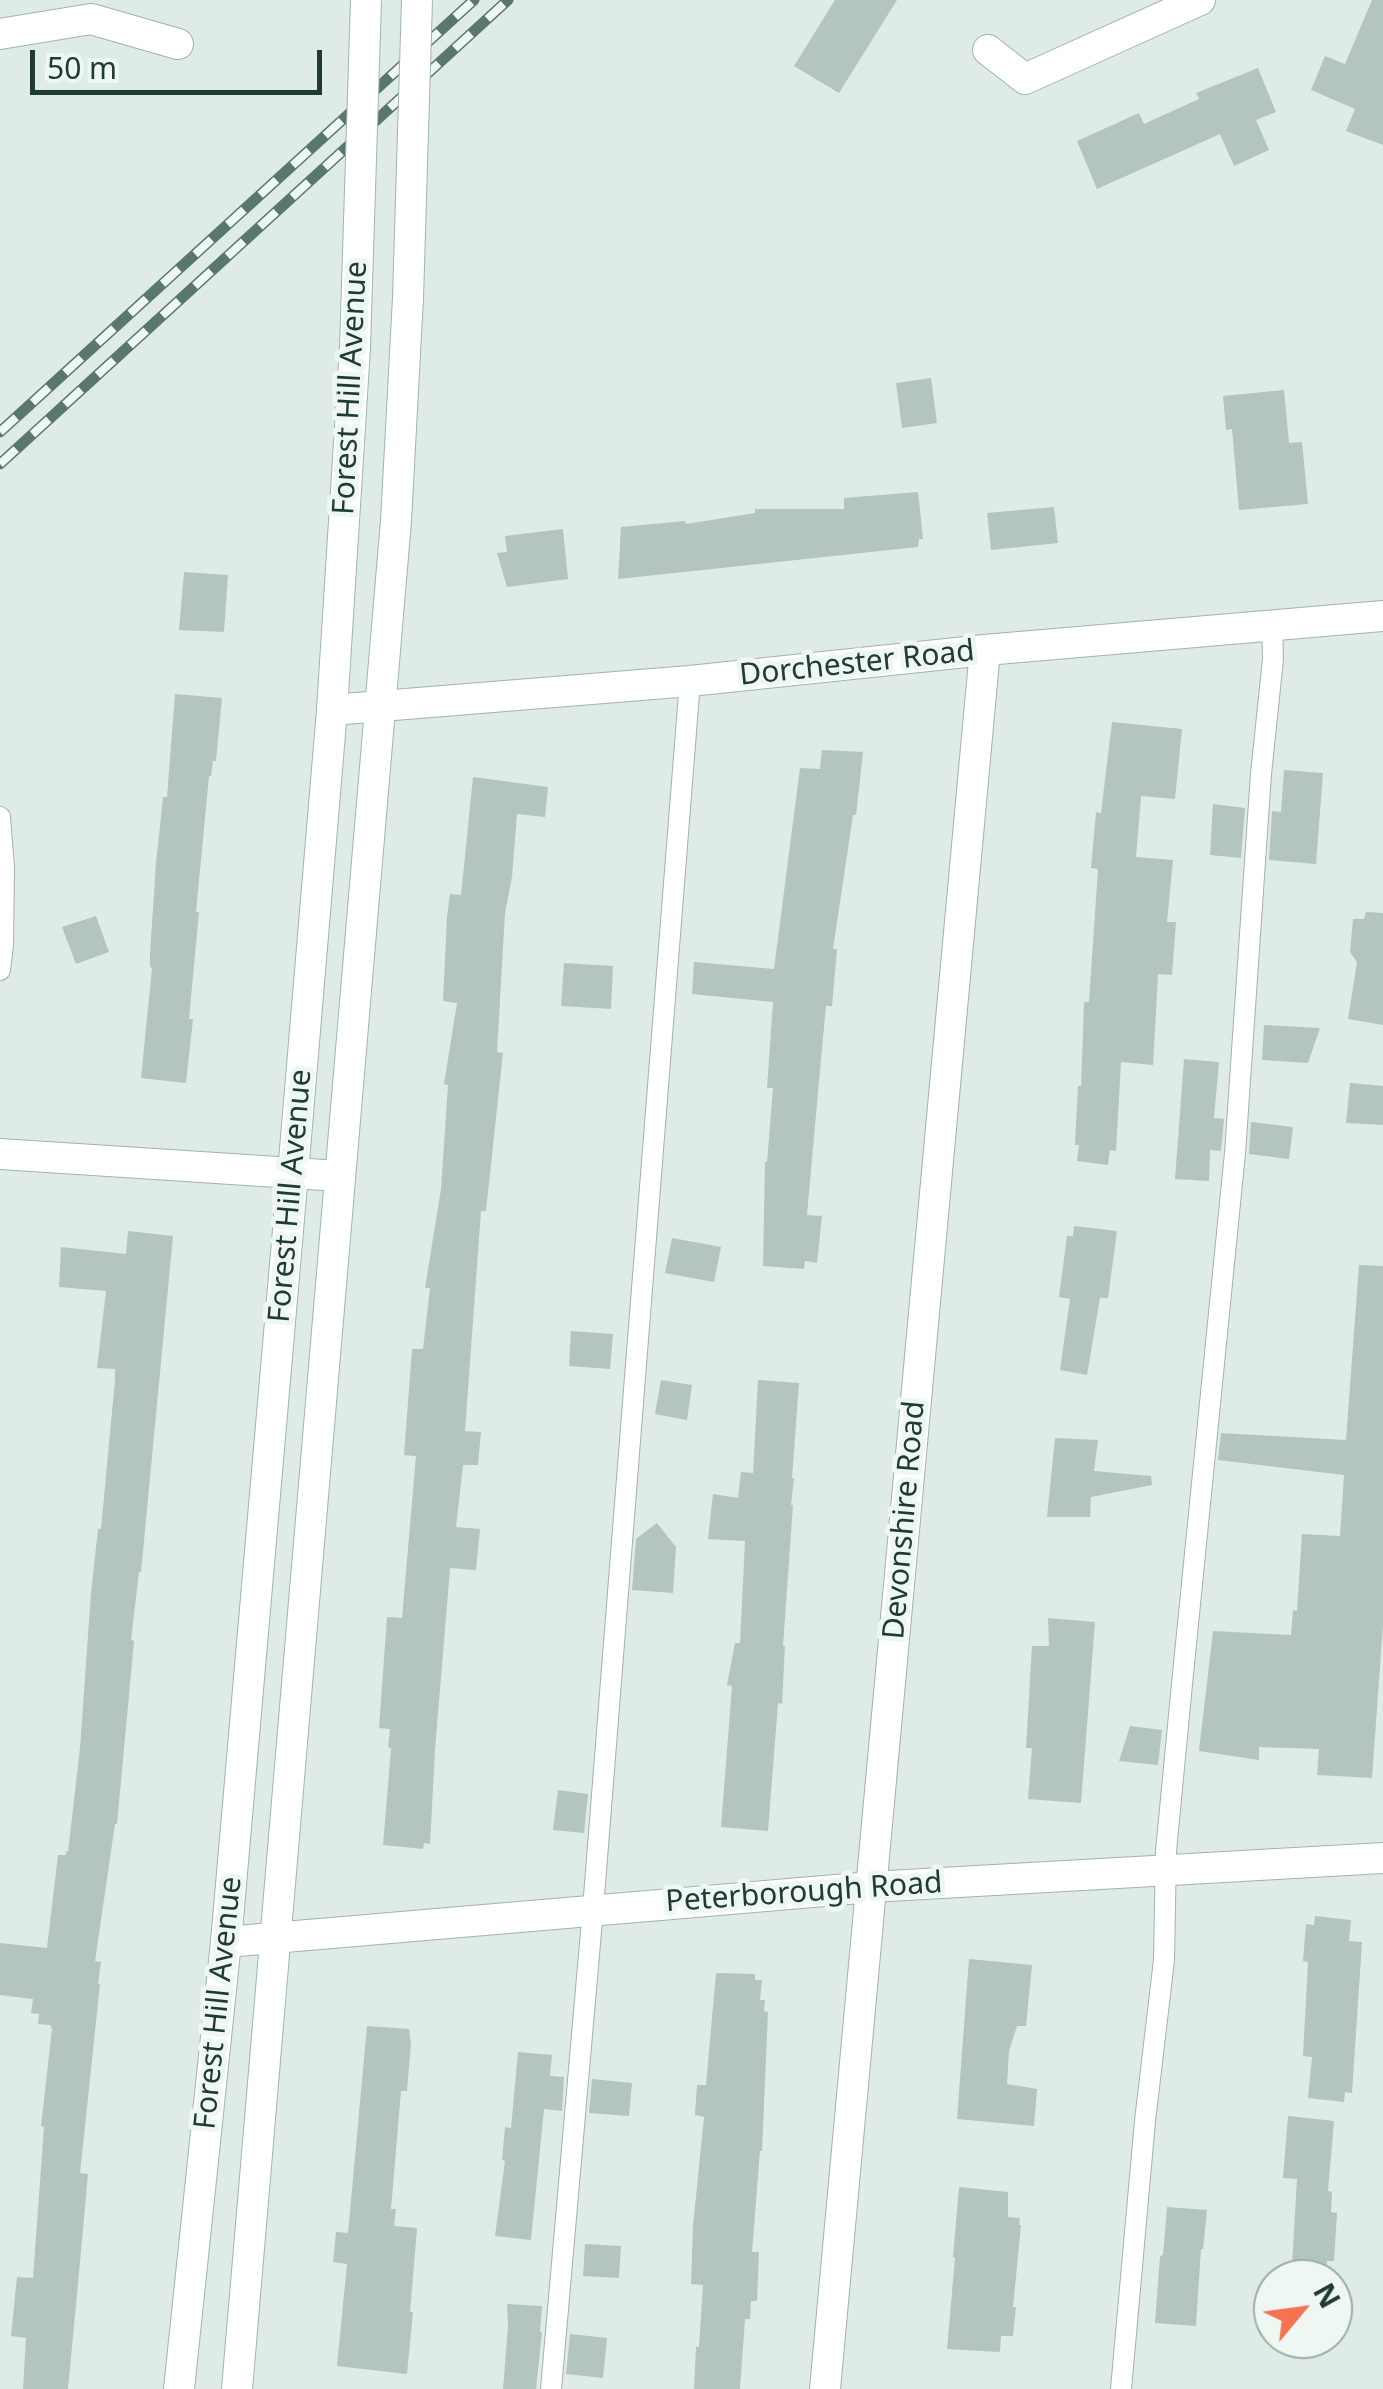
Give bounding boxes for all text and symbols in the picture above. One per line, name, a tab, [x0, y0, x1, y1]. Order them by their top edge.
scale bar	[35, 30, 328, 92]
text: 50 m	[47, 47, 117, 88]
street label: Forest Hill Avenue	[326, 260, 376, 516]
street label: Dorchester Road	[738, 634, 976, 694]
street label: Forest Hill Avenue	[262, 1068, 320, 1324]
street label: Devonshire Road	[877, 1399, 933, 1641]
street label: Peterborough Road	[664, 1865, 944, 1921]
street label: Forest Hill Avenue	[188, 1875, 250, 2131]
north arrow	[1253, 2259, 1353, 2359]
text: N	[1305, 2276, 1350, 2315]

